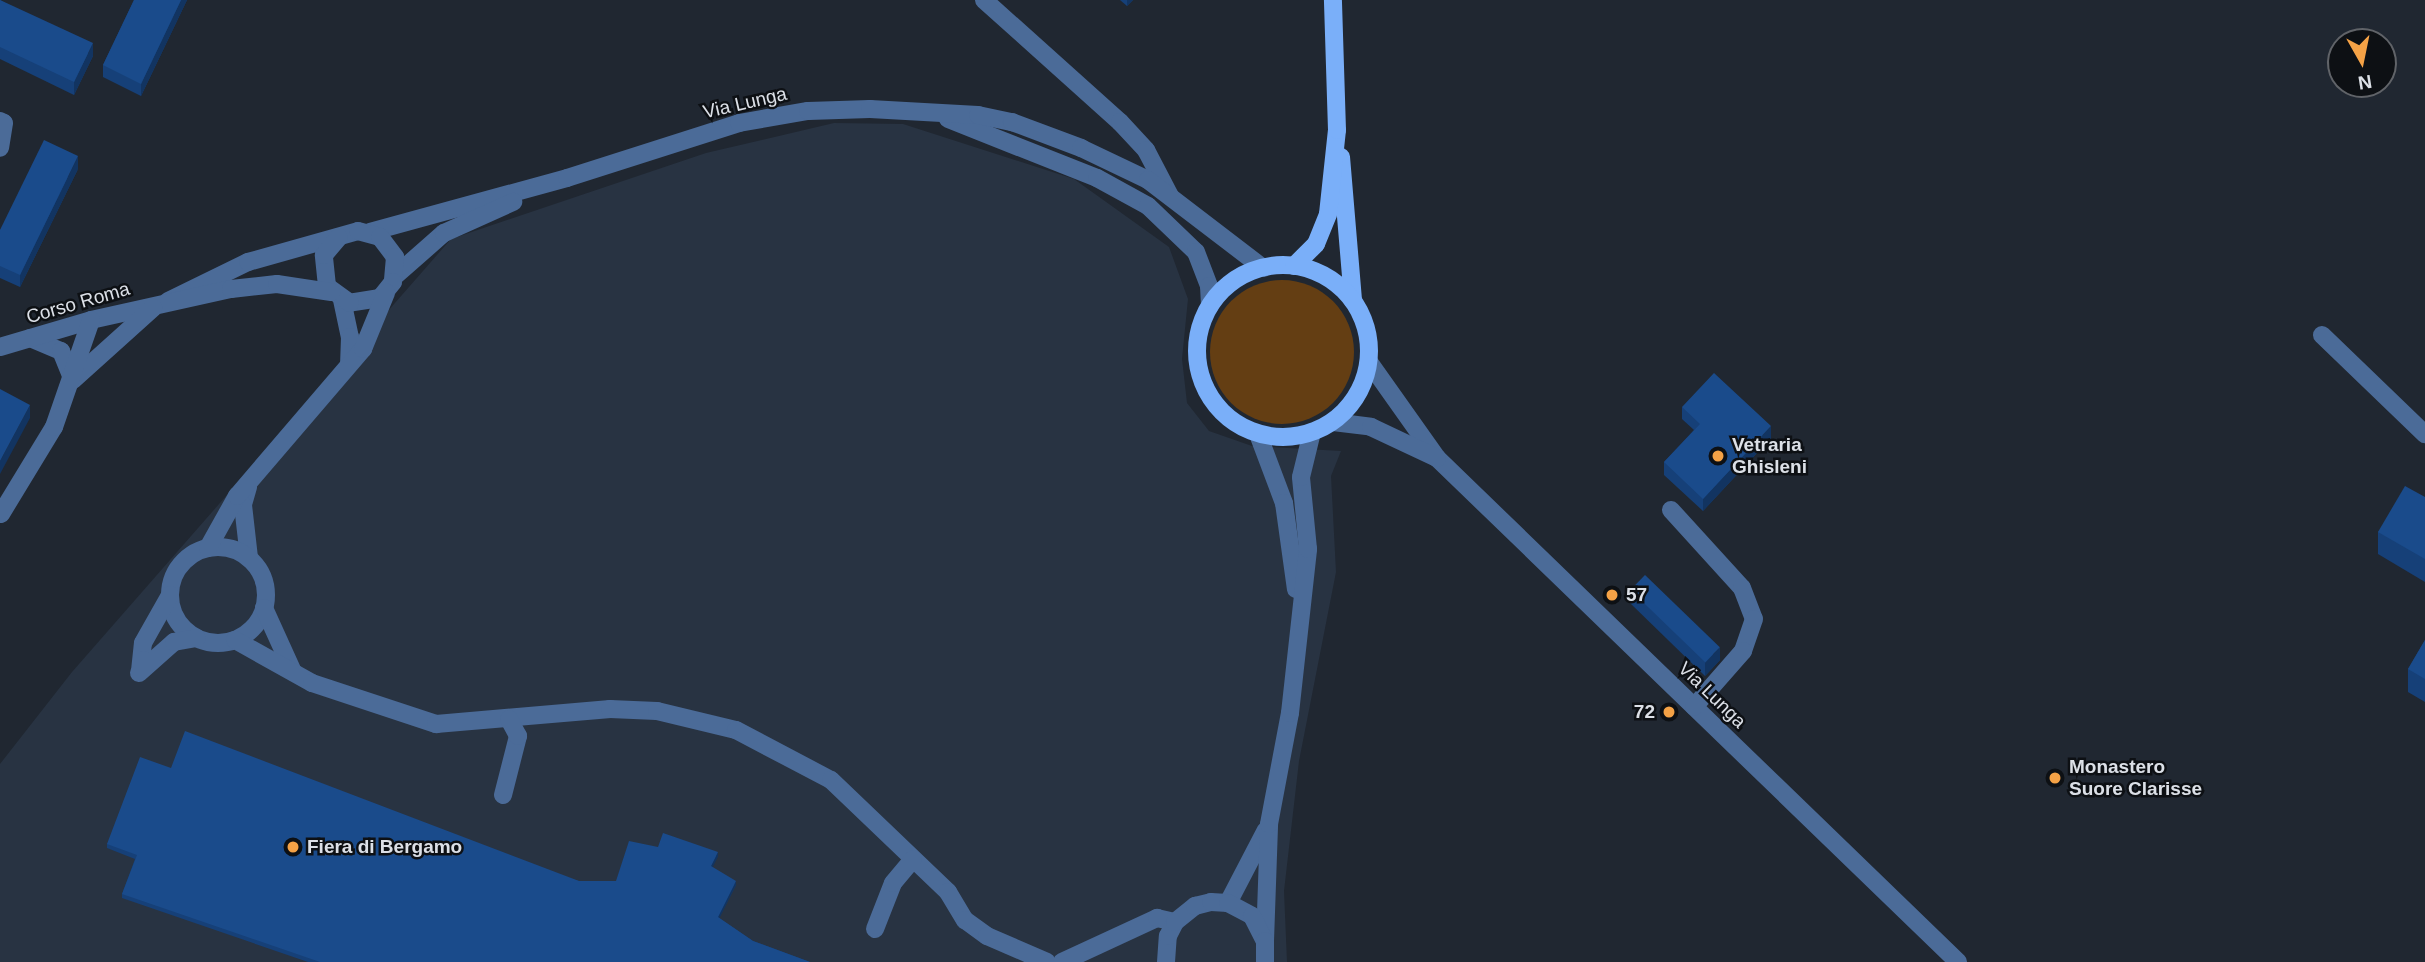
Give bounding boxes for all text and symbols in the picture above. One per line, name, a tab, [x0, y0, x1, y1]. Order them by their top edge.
north arrow	[2327, 28, 2397, 98]
text: N	[2357, 71, 2373, 94]
street label: Via Lunga	[701, 82, 789, 124]
street label: Corso Roma	[24, 277, 132, 329]
place label: Vetraria Ghisleni	[1732, 434, 1807, 478]
marker: Vetraria Ghisleni	[1710, 448, 1726, 464]
place label: 57	[1626, 584, 1647, 606]
marker: 57	[1604, 587, 1620, 603]
street label: Via Lunga	[1673, 657, 1751, 733]
place label: 72	[1634, 701, 1655, 723]
marker: 72	[1661, 704, 1677, 720]
place label: Monastero Suore Clarisse	[2069, 756, 2202, 800]
marker: Monastero Suore Clarisse	[2047, 770, 2063, 786]
place label: Fiera di Bergamo	[307, 836, 462, 858]
marker: Fiera di Bergamo	[285, 839, 301, 855]

